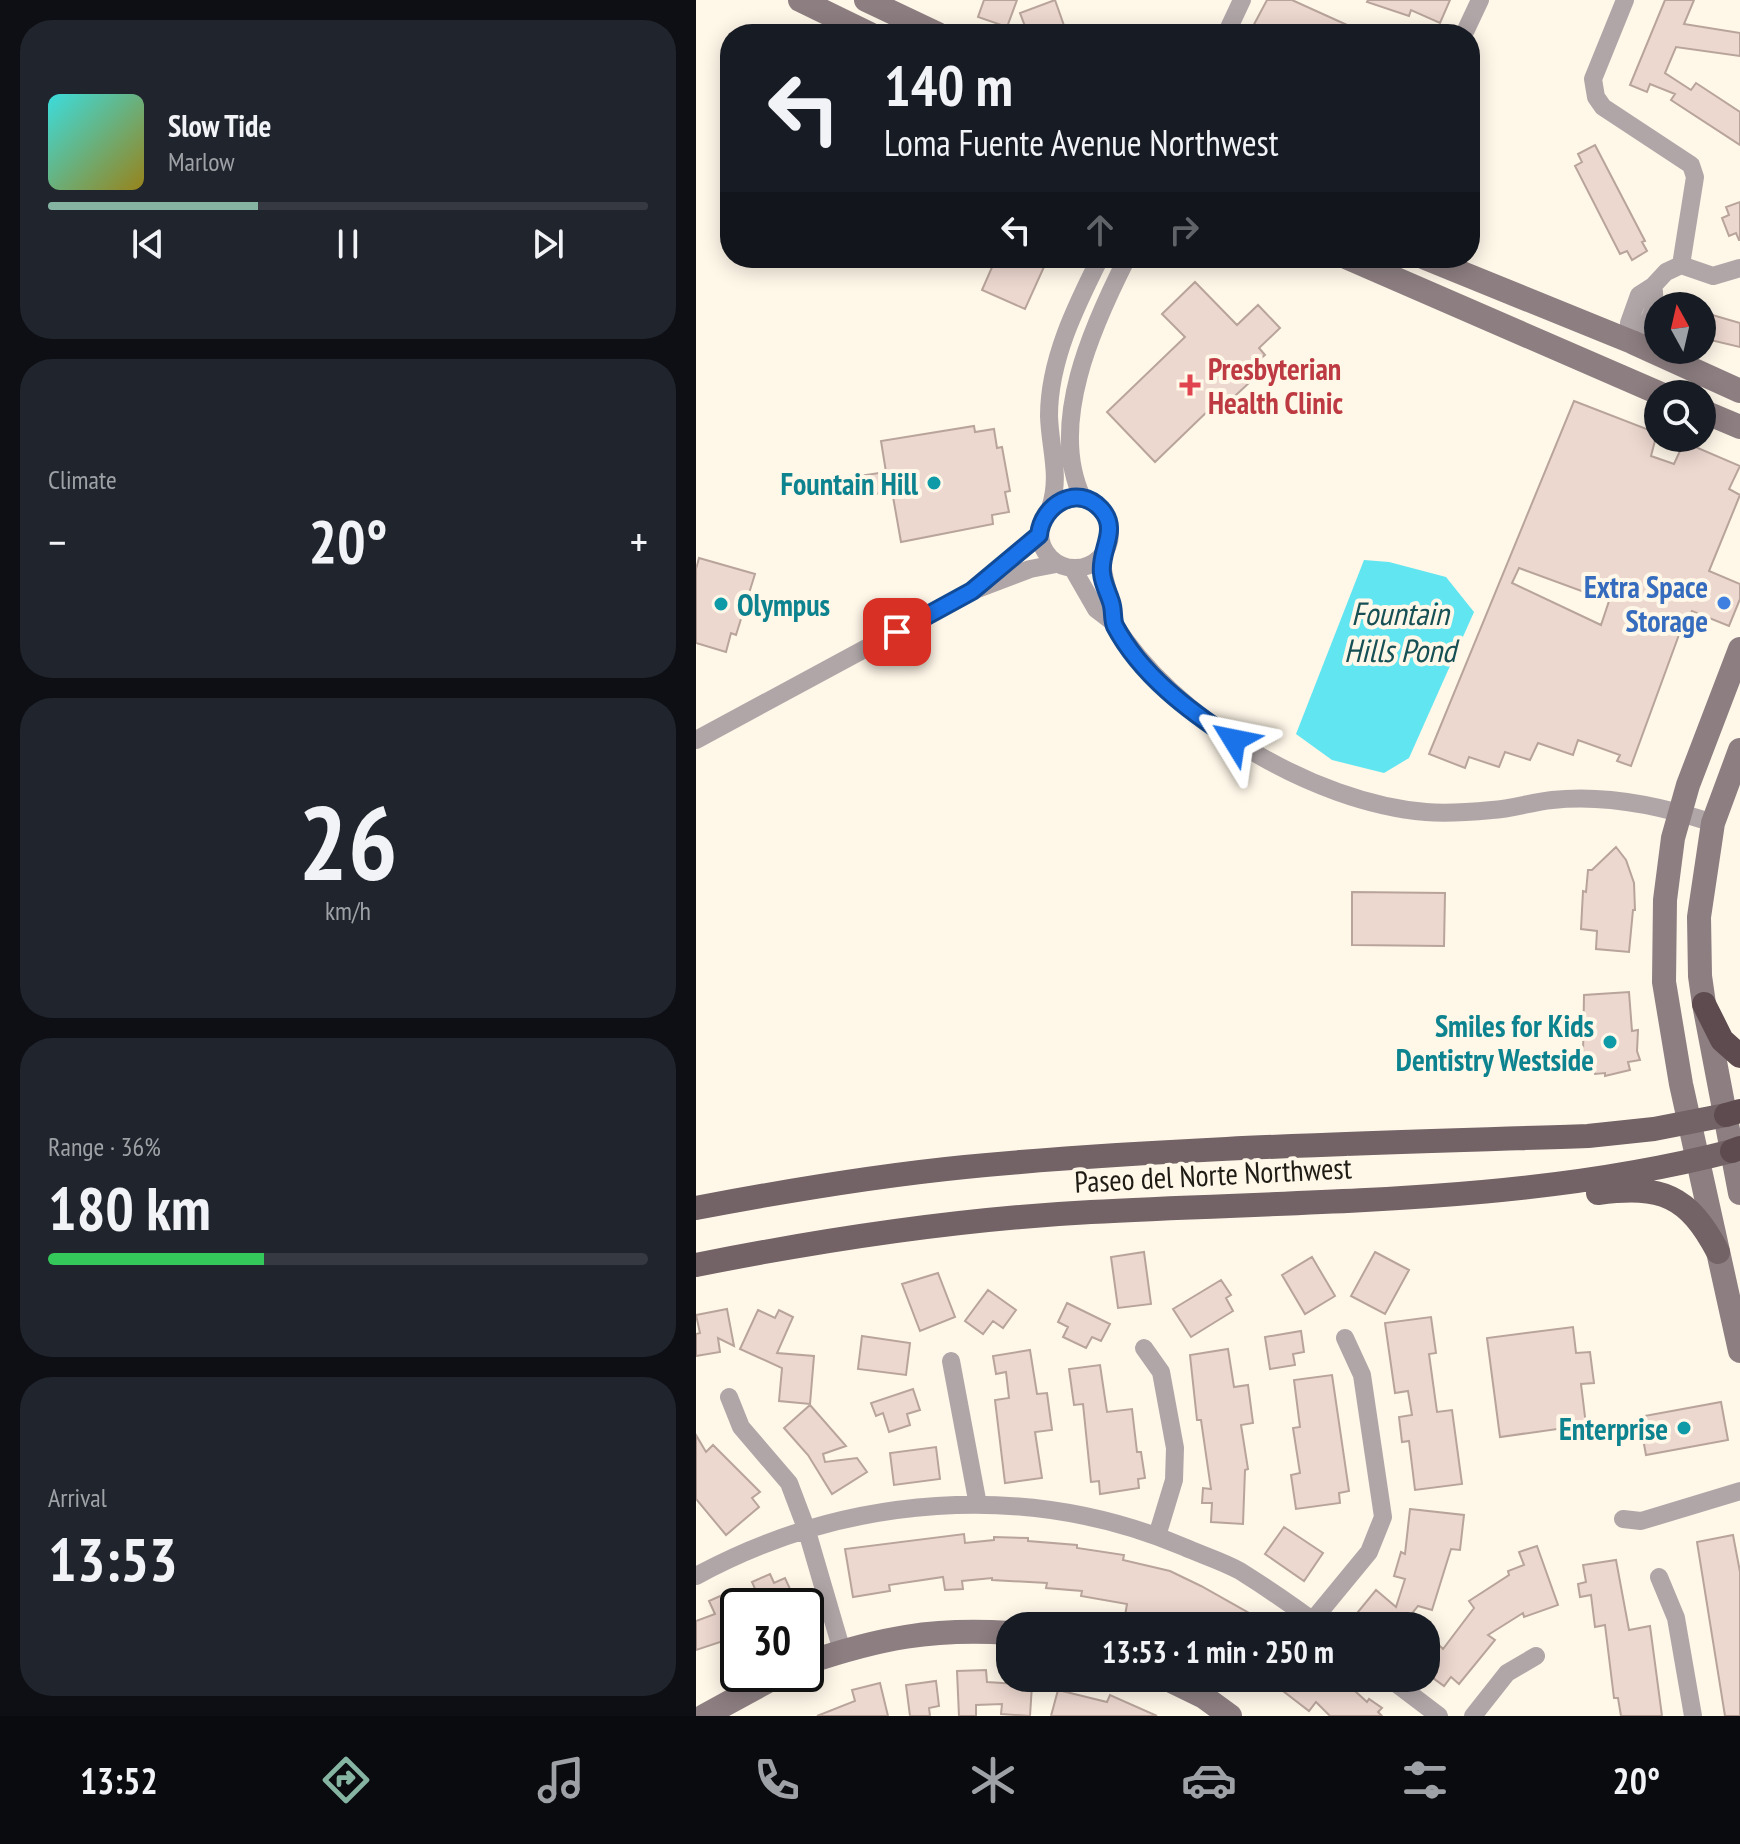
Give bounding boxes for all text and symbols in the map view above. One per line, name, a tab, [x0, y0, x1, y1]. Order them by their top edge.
text: 140 m	[884, 49, 1013, 121]
icon: left	[752, 56, 856, 160]
text: Slow Tide	[168, 106, 271, 145]
text: Loma Fuente Avenue Northwest	[884, 119, 1279, 166]
text: Marlow	[168, 145, 234, 178]
icon: left	[994, 208, 1038, 252]
icon: ahead	[1078, 208, 1122, 252]
icon: right	[1162, 208, 1206, 252]
icon: previous	[126, 222, 170, 266]
icon: pause	[326, 222, 370, 266]
icon: next	[526, 222, 570, 266]
north arrow	[1644, 292, 1716, 364]
map controls	[1644, 292, 1716, 452]
place label: Presbyterian Health Clinic	[1208, 349, 1343, 422]
marker: Presbyterian Health Clinic	[1179, 374, 1201, 396]
button: search	[1644, 380, 1716, 452]
text: Climate	[48, 463, 117, 496]
place label: Fountain Hill	[780, 464, 919, 503]
marker: Fountain Hill	[925, 474, 943, 492]
text: 20°	[308, 502, 388, 580]
text: −	[48, 513, 66, 570]
text: +	[630, 513, 648, 570]
place label: Extra Space Storage	[1584, 567, 1708, 640]
place label: Olympus	[737, 585, 830, 624]
water label: Fountain Hills Pond	[1344, 592, 1460, 671]
marker: Extra Space Storage	[1715, 594, 1733, 612]
marker: Olympus	[712, 595, 730, 613]
pin	[863, 598, 931, 666]
icon: arrive	[875, 610, 919, 654]
position arrow	[1192, 698, 1276, 782]
text: 26	[298, 774, 398, 909]
text: km/h	[325, 894, 371, 927]
place label: Smiles for Kids Dentistry Westside	[1396, 1006, 1594, 1079]
marker: Smiles for Kids Dentistry Westside	[1601, 1033, 1619, 1051]
text: Range · 36%	[48, 1130, 161, 1163]
street label: Paseo del Norte Northwest	[1073, 1147, 1353, 1201]
text: 180 km	[48, 1169, 211, 1247]
place label: Enterprise	[1559, 1409, 1668, 1448]
marker: Enterprise	[1675, 1419, 1693, 1437]
text: Arrival	[48, 1481, 107, 1514]
text: 13:53	[48, 1520, 178, 1598]
speed limit sign: 30	[720, 1588, 824, 1692]
text: 13:53 · 1 min · 250 m	[1102, 1632, 1334, 1671]
icon: directions	[318, 1752, 374, 1808]
icon: music	[533, 1752, 589, 1808]
icon: phone	[749, 1752, 805, 1808]
icon: climate	[965, 1752, 1021, 1808]
icon: car	[1181, 1752, 1237, 1808]
icon: filters	[1397, 1752, 1453, 1808]
text: 13:52	[80, 1757, 158, 1804]
text: 20°	[1612, 1757, 1660, 1804]

